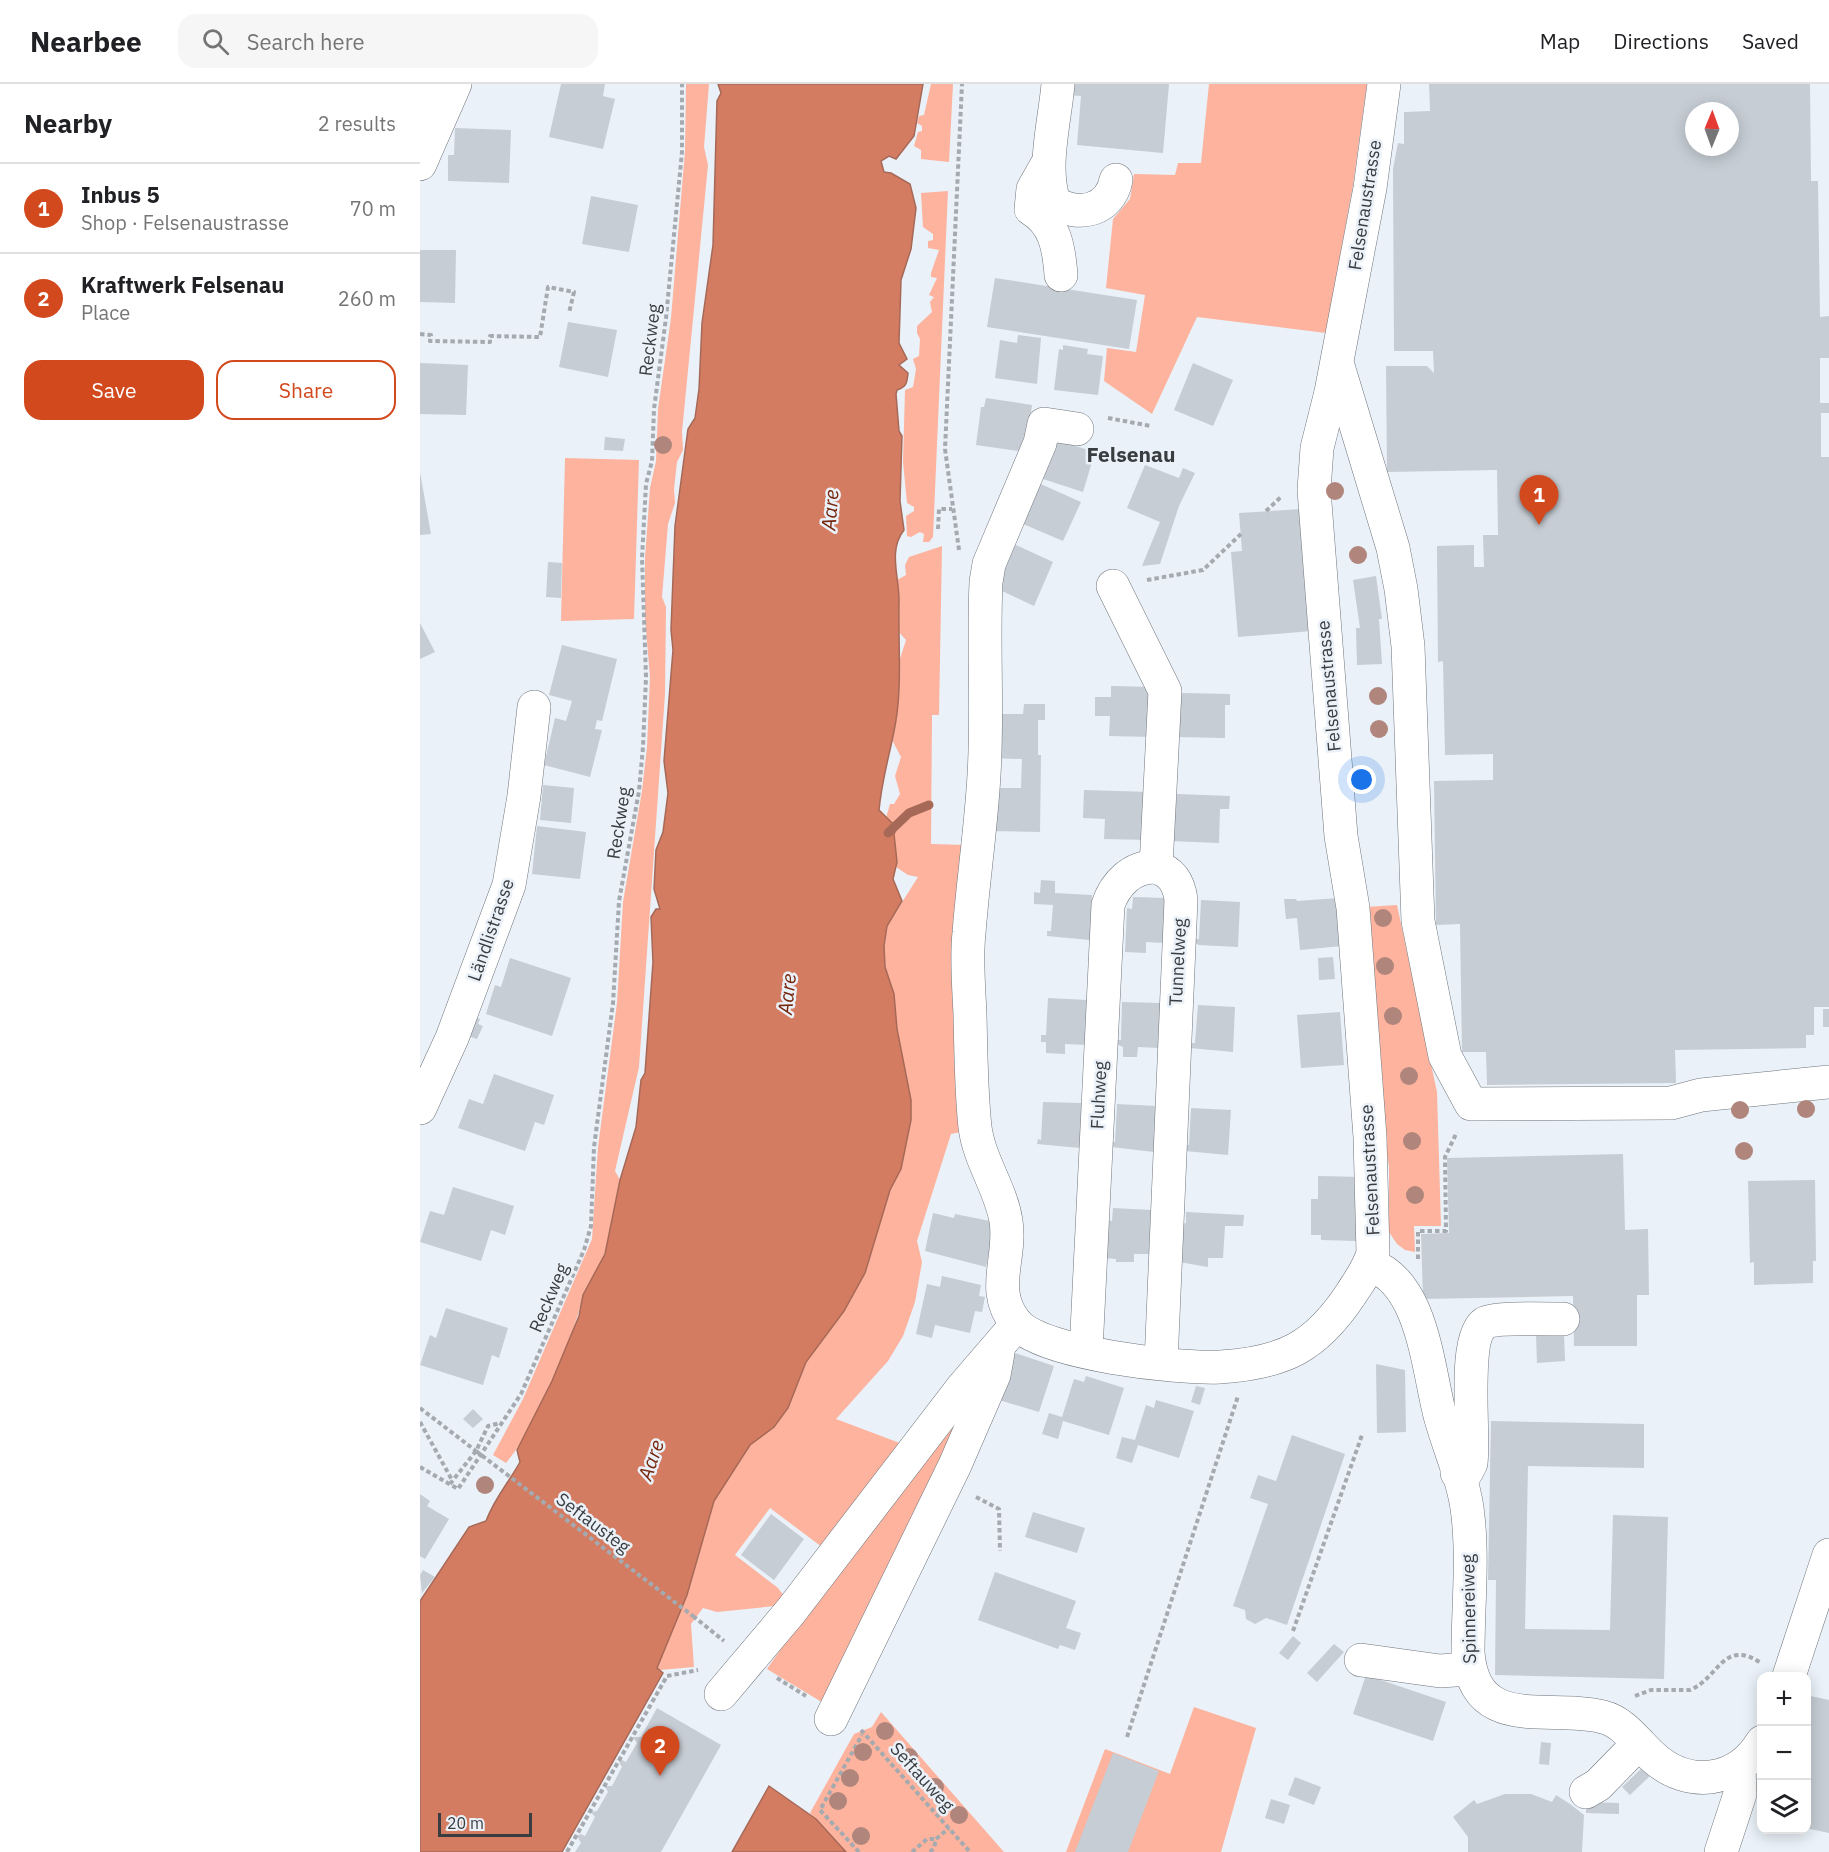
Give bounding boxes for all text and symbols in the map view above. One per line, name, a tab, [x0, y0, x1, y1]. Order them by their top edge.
search box	[178, 14, 598, 68]
text: Nearbee	[30, 23, 142, 60]
icon: search	[199, 25, 232, 58]
text: Search here	[247, 27, 365, 56]
text: Map	[1540, 27, 1580, 55]
text: Directions	[1613, 27, 1709, 55]
text: Saved	[1742, 27, 1799, 55]
north arrow	[1685, 102, 1739, 156]
text: Nearby	[24, 106, 112, 140]
text: 2 results	[318, 110, 396, 137]
street label: Felsenaustrasse	[1343, 138, 1386, 272]
text: Inbus 5	[81, 180, 160, 209]
text: 1	[38, 195, 50, 222]
text: 70 m	[350, 195, 396, 222]
text: Shop · Felsenaustrasse	[81, 209, 289, 236]
text: Kraftwerk Felsenau	[81, 270, 284, 299]
text: 2	[38, 285, 50, 312]
text: 260 m	[338, 285, 396, 312]
text: Place	[81, 299, 130, 326]
street label: Reckweg	[634, 302, 665, 377]
button: Save	[24, 360, 204, 420]
button: Share	[216, 360, 396, 420]
district label: Felsenau	[1086, 440, 1176, 468]
pin: 1	[1520, 476, 1558, 525]
water label: Aare	[814, 488, 845, 533]
street label: Felsenaustrasse	[1311, 619, 1346, 753]
your location	[1347, 765, 1376, 794]
street label: Reckweg	[601, 785, 636, 861]
street label: Ländlistrasse	[462, 875, 519, 984]
street label: Tunnelweg	[1164, 917, 1191, 1006]
water label: Aare	[771, 972, 802, 1017]
street label: Fluhweg	[1085, 1060, 1112, 1130]
street label: Felsenaustrasse	[1355, 1104, 1384, 1236]
street label: Reckweg	[524, 1259, 574, 1336]
water label: Aare	[631, 1436, 670, 1485]
street label: Seftausteg	[552, 1487, 635, 1558]
street label: Spinnereiweg	[1456, 1553, 1481, 1664]
map controls	[1757, 1672, 1811, 1834]
button: +	[1757, 1672, 1811, 1726]
pin: 2	[640, 1726, 680, 1776]
button: −	[1757, 1726, 1811, 1780]
street label: Seftauweg	[885, 1737, 960, 1816]
button: layers	[1757, 1780, 1811, 1834]
scale bar	[438, 1810, 532, 1838]
text: 20 m	[447, 1813, 484, 1833]

